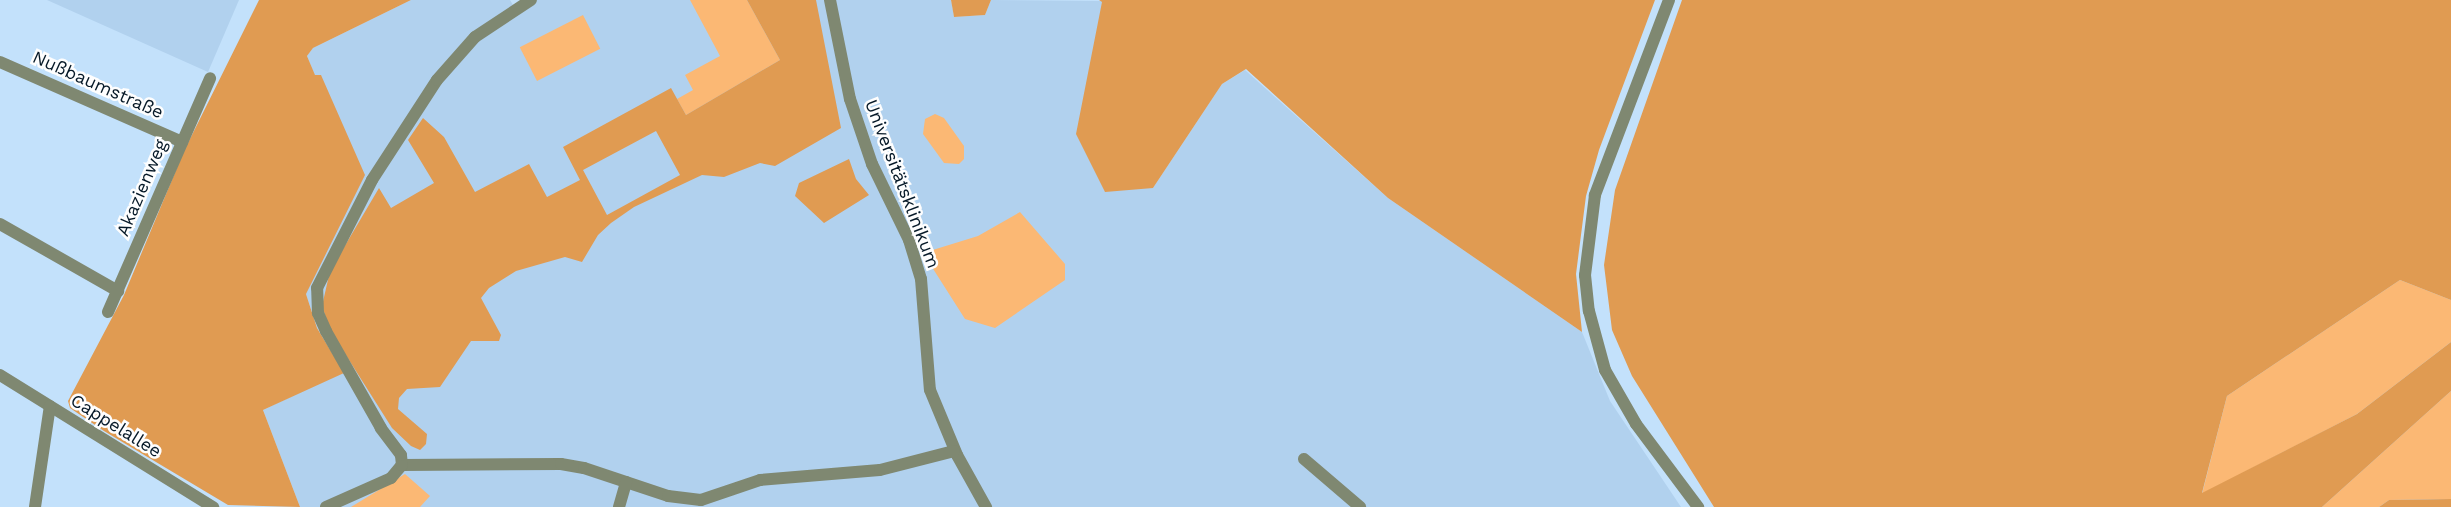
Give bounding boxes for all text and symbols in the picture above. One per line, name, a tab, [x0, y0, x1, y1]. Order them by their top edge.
street label: Nußbaumstraße	[29, 46, 167, 124]
street label: Universitätsklinikum	[860, 97, 944, 271]
street label: Akazienweg	[112, 137, 172, 239]
street label: Cappelallee	[67, 390, 165, 462]

